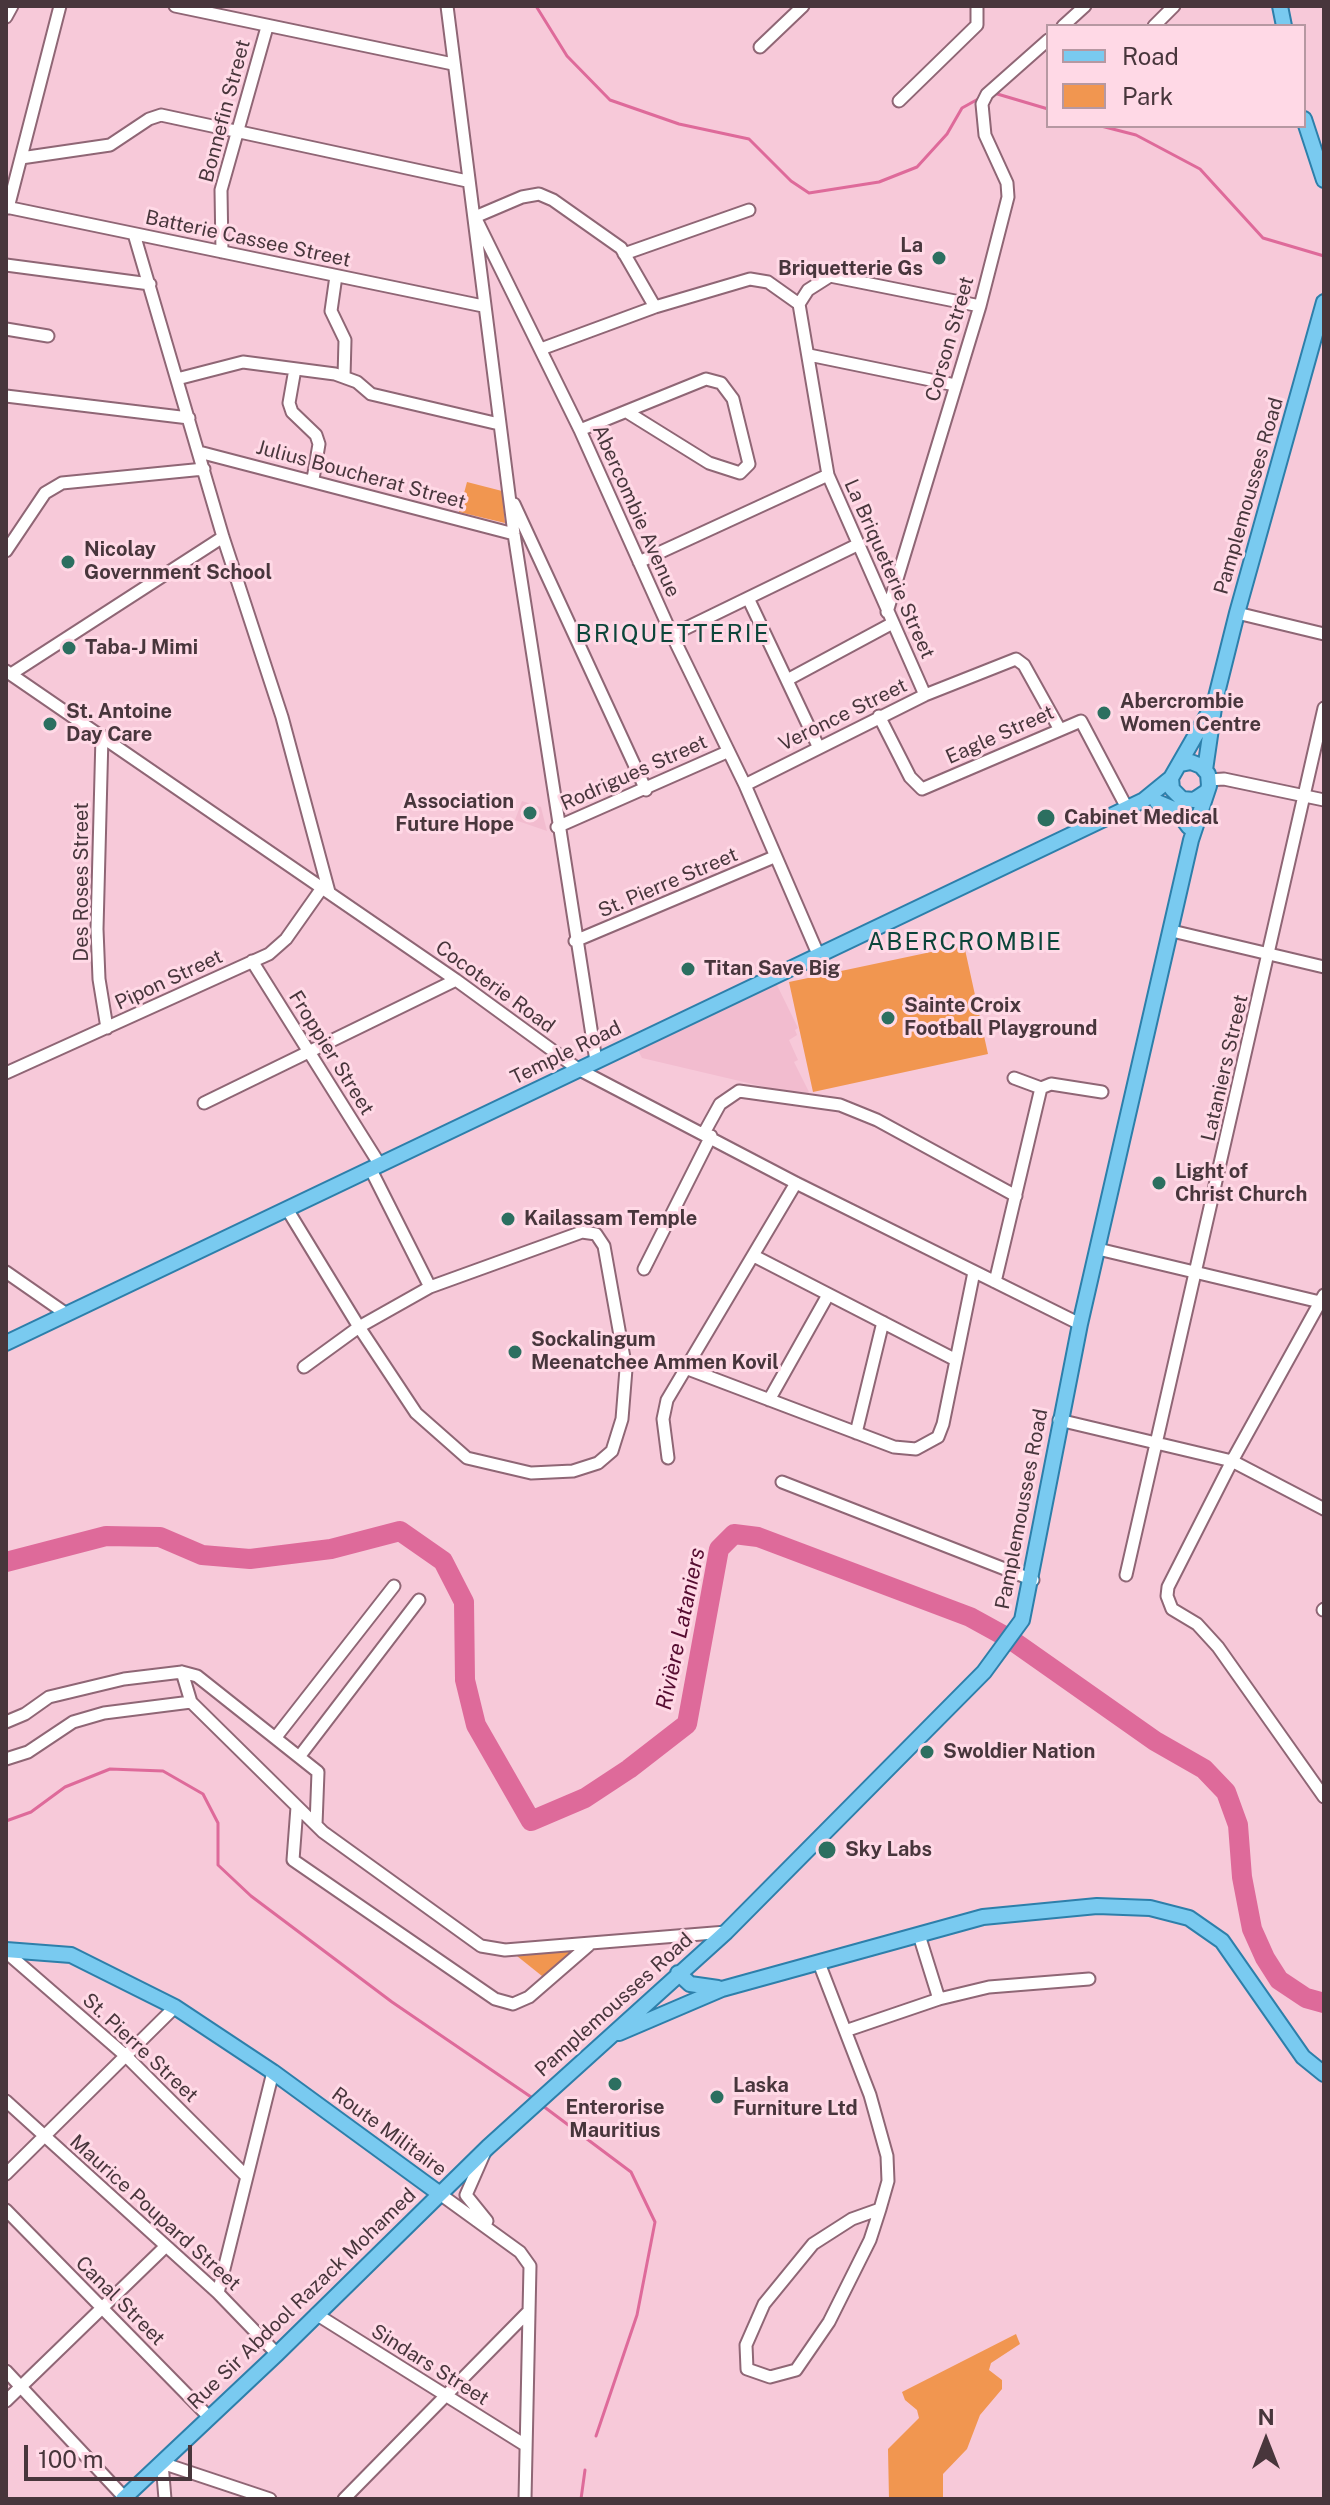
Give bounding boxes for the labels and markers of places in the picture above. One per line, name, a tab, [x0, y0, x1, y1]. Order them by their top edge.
place label: La Briquetterie Gs	[778, 234, 923, 281]
marker: La Briquetterie Gs	[930, 249, 948, 267]
place label: Nicolay Government School	[84, 538, 272, 585]
marker: Nicolay Government School	[59, 553, 77, 571]
place label: Taba-J Mimi	[85, 636, 198, 660]
marker: Taba-J Mimi	[60, 639, 78, 657]
place label: Abercrombie Women Centre	[1120, 690, 1261, 737]
place label: St. Antoine Day Care	[66, 700, 172, 747]
marker: Abercrombie Women Centre	[1095, 704, 1113, 722]
marker: St. Antoine Day Care	[41, 715, 59, 733]
place label: Association Future Hope	[395, 790, 514, 837]
marker: Association Future Hope	[521, 804, 539, 822]
place label: Cabinet Medical	[1064, 806, 1219, 830]
marker: Cabinet Medical	[1035, 807, 1057, 829]
place label: Titan Save Big	[704, 957, 840, 981]
marker: Titan Save Big	[679, 960, 697, 978]
place label: Sainte Croix Football Playground	[904, 994, 1097, 1041]
marker: Sainte Croix Football Playground	[879, 1009, 897, 1027]
place label: Light of Christ Church	[1175, 1160, 1307, 1207]
marker: Light of Christ Church	[1150, 1174, 1168, 1192]
place label: Kailassam Temple	[524, 1207, 697, 1231]
marker: Kailassam Temple	[499, 1210, 517, 1228]
place label: Sockalingum Meenatchee Ammen Kovil	[531, 1328, 779, 1375]
marker: Sockalingum Meenatchee Ammen Kovil	[506, 1343, 524, 1361]
place label: Swoldier Nation	[943, 1740, 1095, 1764]
marker: Swoldier Nation	[918, 1743, 936, 1761]
place label: Sky Labs	[845, 1838, 932, 1862]
marker: Sky Labs	[816, 1839, 838, 1861]
place label: Laska Furniture Ltd	[733, 2074, 858, 2121]
marker: Enterorise Mauritius	[606, 2075, 624, 2093]
marker: Laska Furniture Ltd	[708, 2088, 726, 2106]
place label: Enterorise Mauritius	[566, 2096, 664, 2143]

